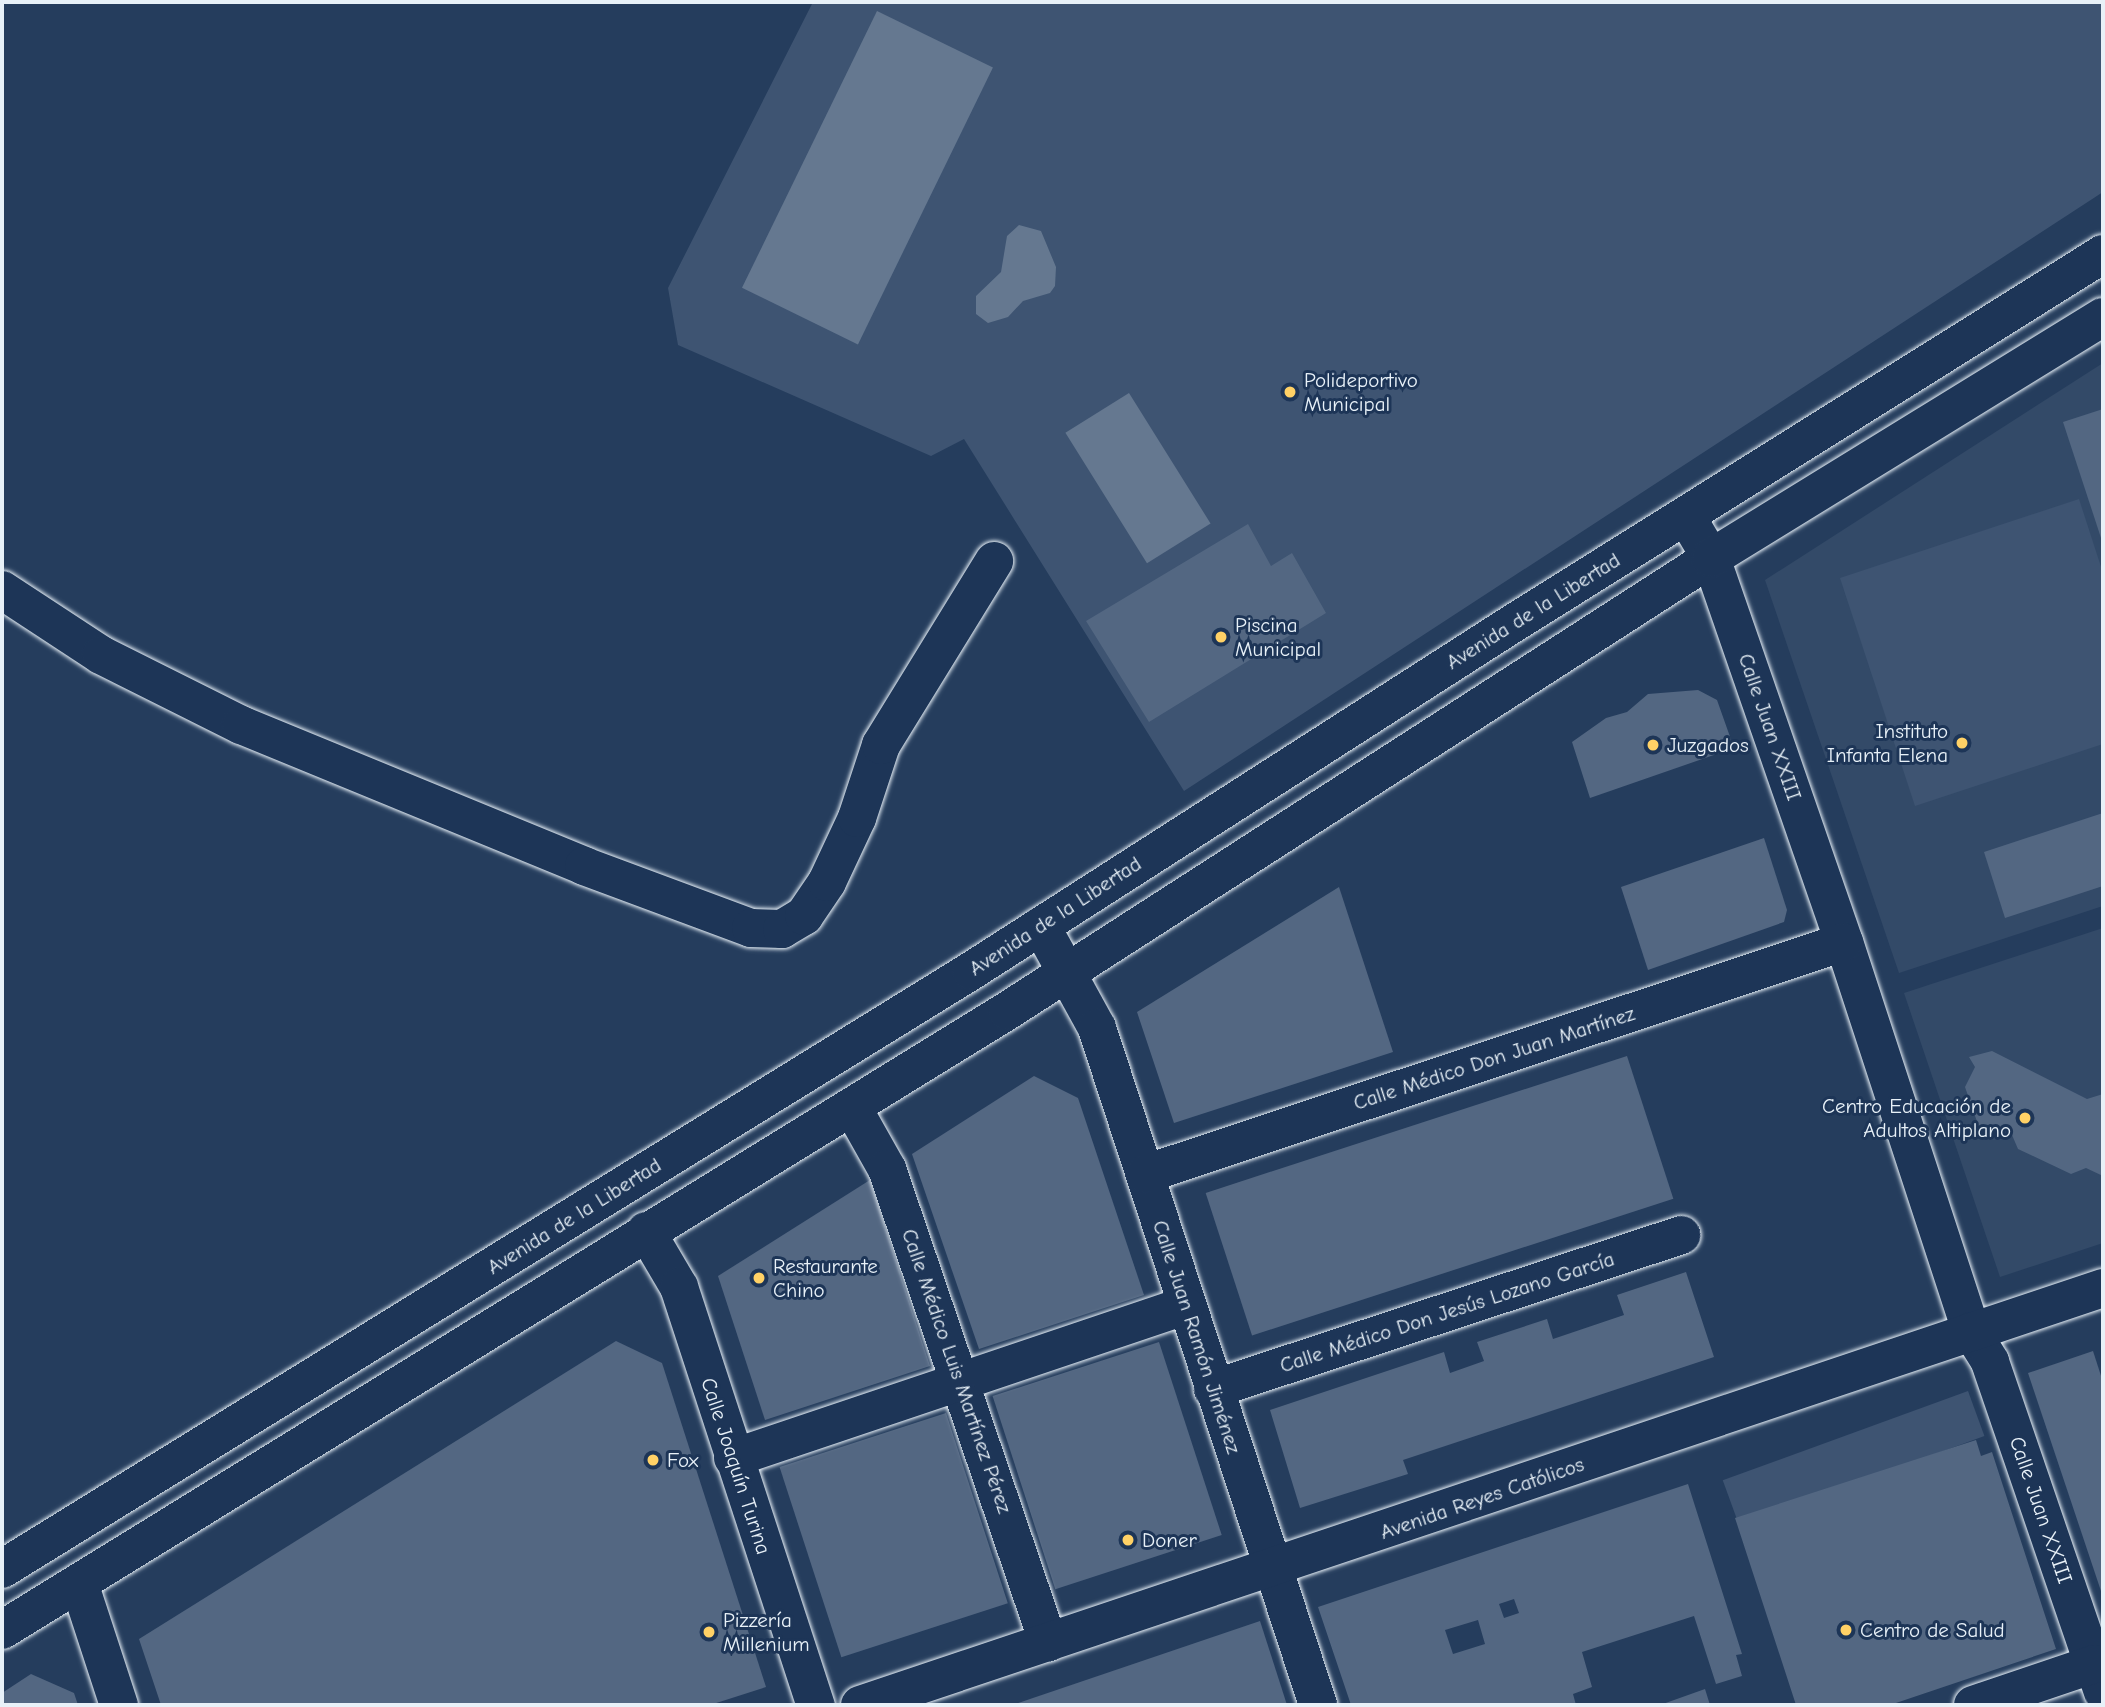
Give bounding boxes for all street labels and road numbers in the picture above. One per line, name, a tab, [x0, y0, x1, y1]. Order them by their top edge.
street label: Avenida de la Libertad	[1441, 547, 1625, 675]
street label: Calle Juan XXIII	[1733, 650, 1807, 804]
street label: Avenida de la Libertad	[964, 851, 1146, 981]
street label: Calle Médico Don Juan Martínez	[1350, 1001, 1638, 1115]
street label: Avenida de la Libertad	[482, 1152, 666, 1280]
street label: Calle Juan Ramón Jiménez	[1147, 1217, 1247, 1457]
street label: Calle Médico Luis Martínez Pérez	[896, 1226, 1018, 1516]
street label: Calle Médico Don Jesús Lozano García	[1277, 1246, 1617, 1378]
street label: Calle Joaquín Turina	[696, 1374, 776, 1558]
street label: Calle Juan XXIII	[2004, 1433, 2078, 1587]
street label: Avenida Reyes Católicos	[1377, 1451, 1587, 1545]

